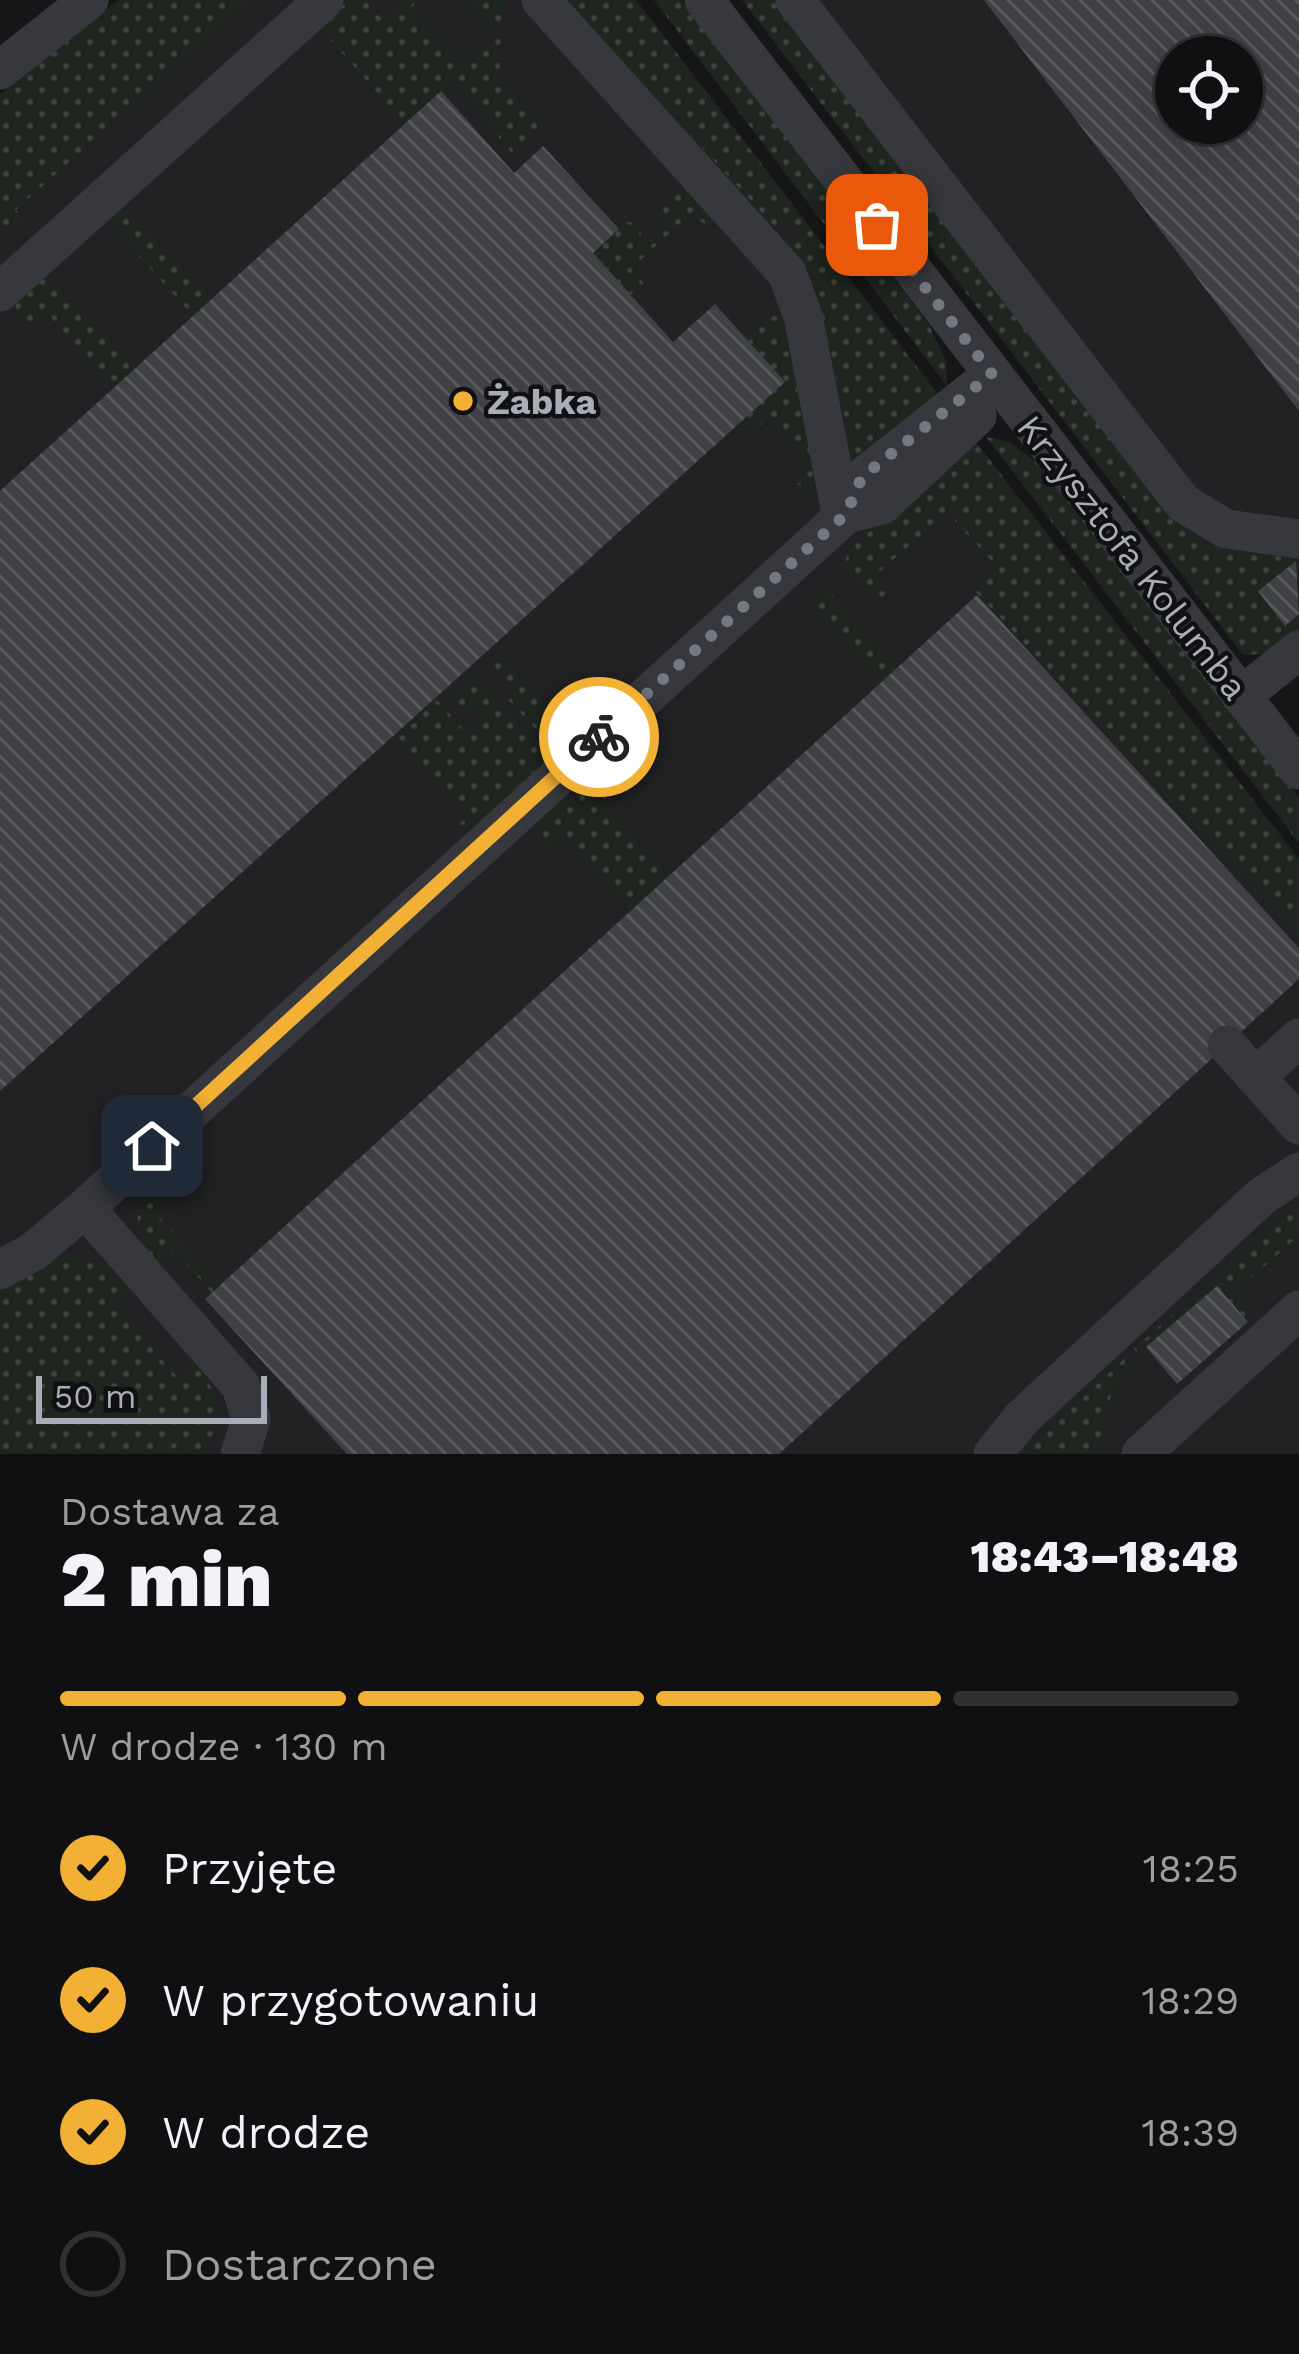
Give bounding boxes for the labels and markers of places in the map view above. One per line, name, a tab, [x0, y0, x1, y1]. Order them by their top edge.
pin	[826, 174, 928, 276]
place label: Żabka	[487, 381, 596, 423]
marker: Żabka	[450, 388, 476, 414]
pin	[101, 1095, 203, 1197]

